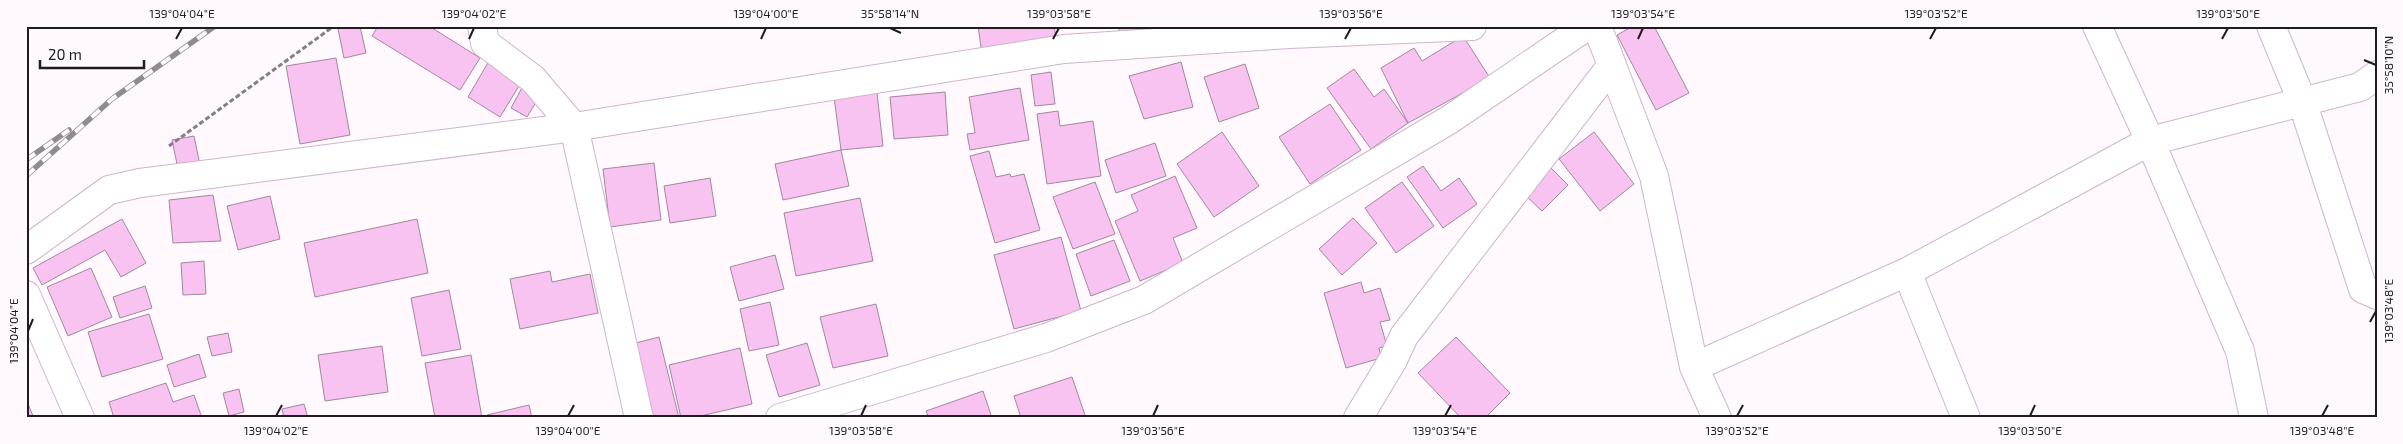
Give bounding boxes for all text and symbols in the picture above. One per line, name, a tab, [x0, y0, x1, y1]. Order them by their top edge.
text: 139°04'04"E	[149, 6, 215, 20]
text: 139°04'02"E	[442, 6, 507, 20]
text: 139°04'00"E	[733, 6, 799, 20]
text: 35°58'14"N	[861, 6, 919, 20]
text: 139°03'58"E	[1027, 6, 1091, 20]
text: 139°03'56"E	[1319, 6, 1383, 20]
text: 139°03'54"E	[1611, 6, 1675, 20]
text: 139°03'52"E	[1904, 6, 1968, 20]
text: 139°03'50"E	[2196, 6, 2260, 20]
text: 35°58'10"N	[2381, 36, 2395, 94]
scale bar	[40, 38, 144, 70]
text: 20 m	[48, 45, 82, 63]
text: 139°03'48"E	[2381, 278, 2395, 343]
text: 139°04'04"E	[6, 298, 20, 364]
text: 139°04'02"E	[244, 423, 309, 437]
text: 139°04'00"E	[535, 423, 601, 437]
text: 139°03'58"E	[829, 423, 893, 437]
text: 139°03'56"E	[1121, 423, 1185, 437]
text: 139°03'54"E	[1413, 423, 1477, 437]
text: 139°03'52"E	[1705, 423, 1769, 437]
text: 139°03'50"E	[1998, 423, 2062, 437]
text: 139°03'48"E	[2290, 423, 2355, 437]

